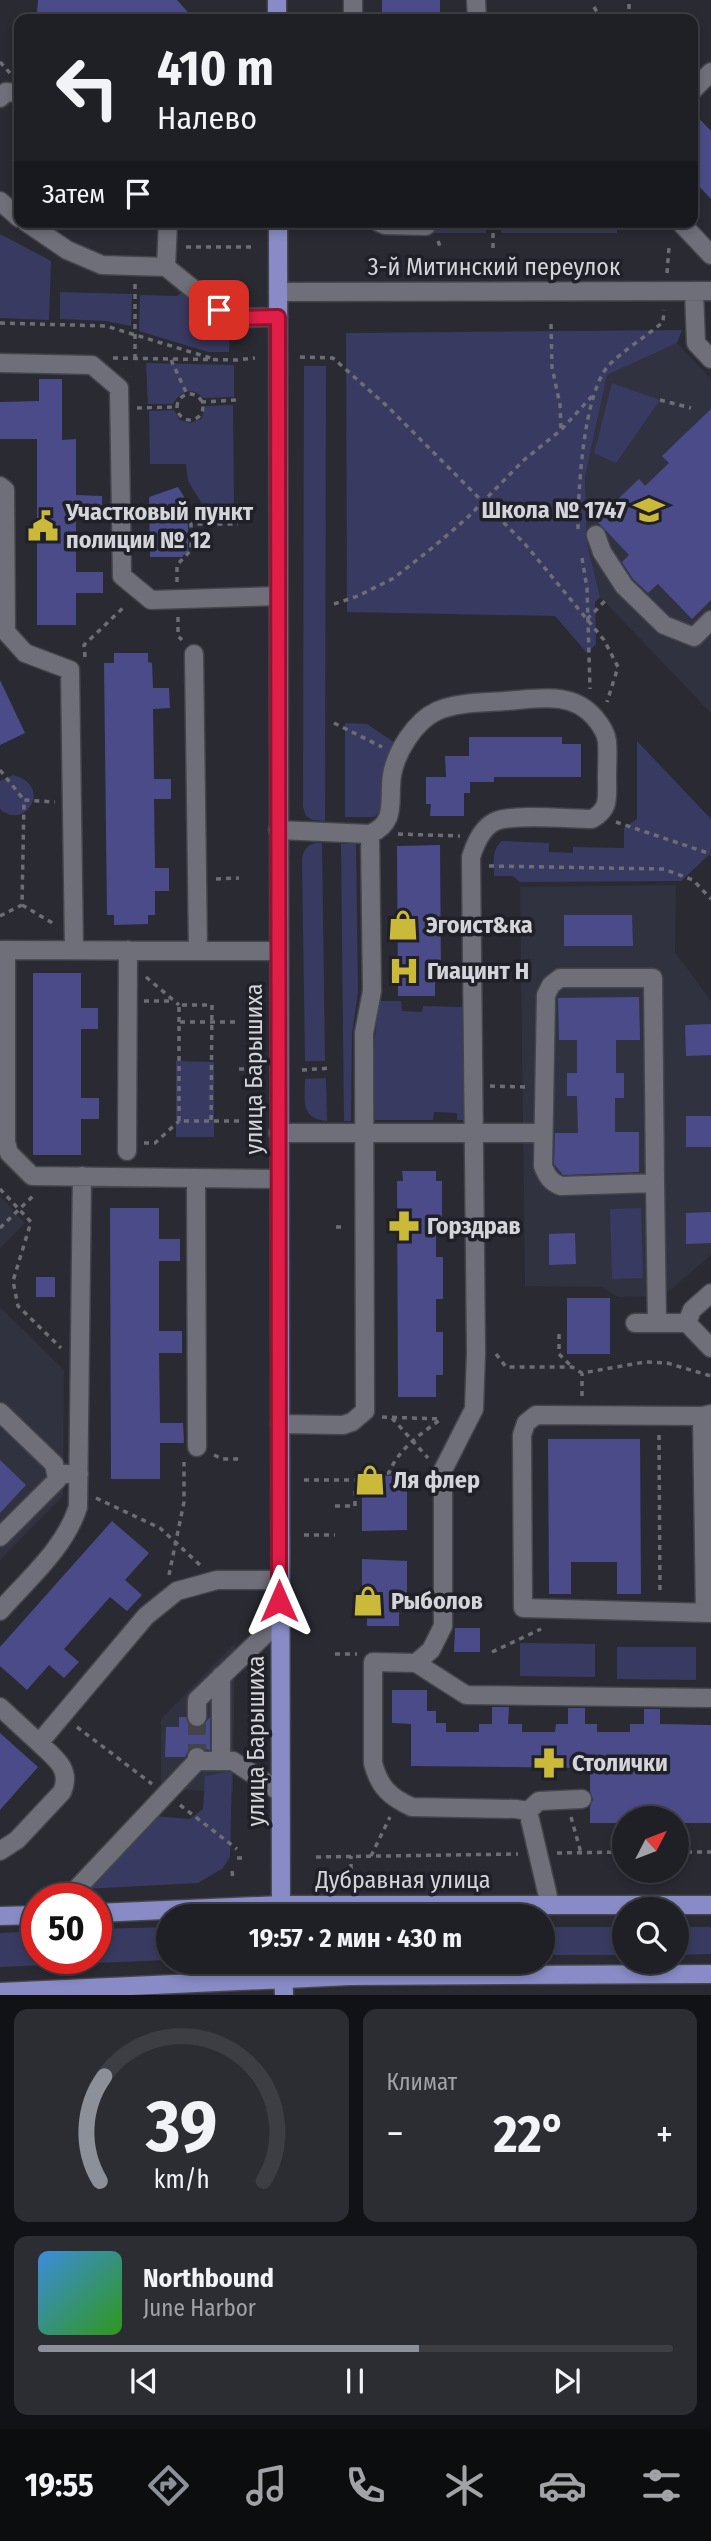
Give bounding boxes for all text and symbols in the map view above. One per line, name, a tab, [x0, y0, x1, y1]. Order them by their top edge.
text: 410 m	[157, 39, 274, 98]
icon: left	[42, 42, 133, 133]
text: Налево	[157, 99, 257, 137]
icon: arrive	[119, 175, 157, 213]
text: Затем	[42, 179, 105, 210]
street label: 3-й Митинский переулок	[368, 253, 621, 281]
pin	[189, 280, 249, 340]
icon: arrive	[200, 291, 238, 329]
school or university icon: Школа № 1747	[632, 493, 666, 527]
place label: Школа № 1747	[481, 496, 626, 524]
place label: Участковый пункт полиции № 12	[65, 498, 254, 554]
public building icon: Участковый пункт полиции № 12	[26, 509, 60, 543]
shop icon: Эгоист&ка	[386, 908, 420, 942]
place label: Эгоист&ка	[426, 911, 533, 939]
hospital icon: Гиацинт Н	[387, 954, 421, 988]
place label: Гиацинт Н	[427, 957, 529, 985]
street label: улица Барышиха	[240, 984, 268, 1154]
pharmacy icon: Горздрав	[387, 1209, 421, 1243]
place label: Горздрав	[427, 1212, 521, 1240]
shop icon: Ля флер	[353, 1463, 387, 1497]
place label: Ля флер	[393, 1466, 480, 1494]
position arrow	[242, 1564, 316, 1638]
shop icon: Рыболов	[351, 1584, 385, 1618]
place label: Рыболов	[391, 1587, 483, 1615]
street label: улица Барышиха	[242, 1656, 270, 1826]
pharmacy icon: Столички	[532, 1746, 566, 1780]
place label: Столички	[572, 1749, 668, 1777]
north arrow	[612, 1806, 690, 1883]
map controls	[612, 1806, 689, 1974]
street label: Дубравная улица	[314, 1866, 491, 1894]
speed limit sign: 50	[21, 1883, 112, 1974]
button: search	[612, 1897, 689, 1974]
text: 19:57 · 2 мин · 430 m	[249, 1923, 462, 1954]
text: Климат	[387, 2068, 457, 2096]
text: 39	[145, 2084, 217, 2171]
text: 22°	[493, 2103, 566, 2166]
text: −	[387, 2111, 404, 2157]
text: +	[656, 2111, 673, 2157]
text: km/h	[153, 2165, 209, 2195]
text: Northbound	[143, 2263, 274, 2294]
text: June Harbor	[143, 2294, 256, 2322]
icon: previous	[125, 2362, 163, 2400]
icon: pause	[336, 2362, 374, 2400]
icon: next	[548, 2362, 586, 2400]
icon: directions	[144, 2461, 193, 2510]
icon: music	[242, 2461, 291, 2510]
icon: phone	[341, 2461, 390, 2510]
icon: climate	[440, 2461, 489, 2510]
icon: car	[538, 2461, 587, 2510]
icon: filters	[637, 2461, 686, 2510]
text: 19:55	[25, 2466, 94, 2504]

